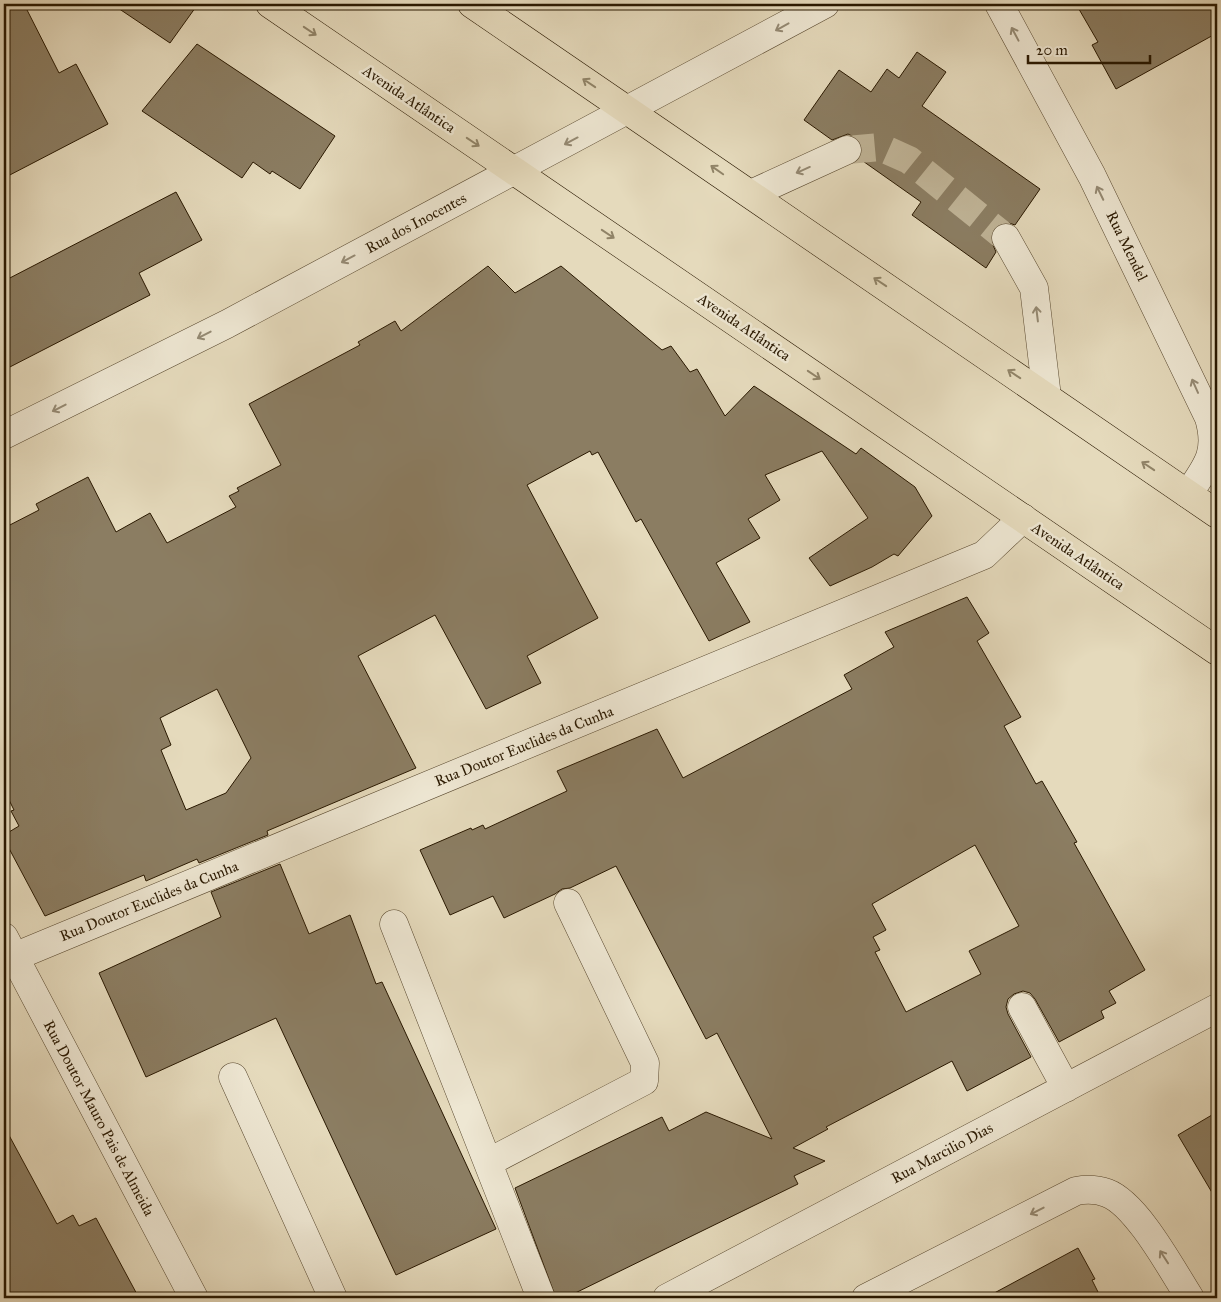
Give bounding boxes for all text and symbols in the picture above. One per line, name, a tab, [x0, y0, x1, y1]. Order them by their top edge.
one-way arrow	[775, 22, 790, 32]
one-way arrow	[303, 26, 317, 36]
one-way arrow	[1010, 27, 1019, 42]
scale bar	[1028, 32, 1151, 64]
text: 20 m	[1036, 41, 1068, 59]
street label: Avenida Atlântica	[358, 61, 459, 137]
one-way arrow	[583, 77, 597, 87]
one-way arrow	[564, 136, 579, 146]
one-way arrow	[466, 138, 480, 148]
one-way arrow	[711, 165, 725, 175]
one-way arrow	[796, 166, 811, 176]
one-way arrow	[1095, 186, 1104, 201]
street label: Rua dos Inocentes	[362, 189, 470, 257]
street label: Rua Mendel	[1102, 208, 1152, 285]
one-way arrow	[600, 229, 614, 239]
one-way arrow	[341, 255, 356, 264]
one-way arrow	[873, 277, 887, 287]
street label: Avenida Atlântica	[693, 289, 794, 365]
one-way arrow	[1032, 306, 1042, 322]
one-way arrow	[197, 331, 212, 340]
one-way arrow	[1007, 369, 1021, 379]
one-way arrow	[807, 370, 821, 380]
one-way arrow	[1190, 379, 1199, 394]
one-way arrow	[52, 404, 67, 413]
one-way arrow	[1141, 461, 1155, 471]
street label: Avenida Atlântica	[1027, 518, 1128, 594]
street label: Rua Doutor Euclides da Cunha	[432, 702, 617, 790]
street label: Rua Doutor Euclides da Cunha	[57, 857, 242, 945]
street label: Rua Doutor Mauro Pais de Almeida	[40, 1017, 159, 1219]
street label: Rua Marcilio Dias	[888, 1119, 996, 1187]
one-way arrow	[1030, 1207, 1045, 1216]
one-way arrow	[1158, 1251, 1168, 1265]

